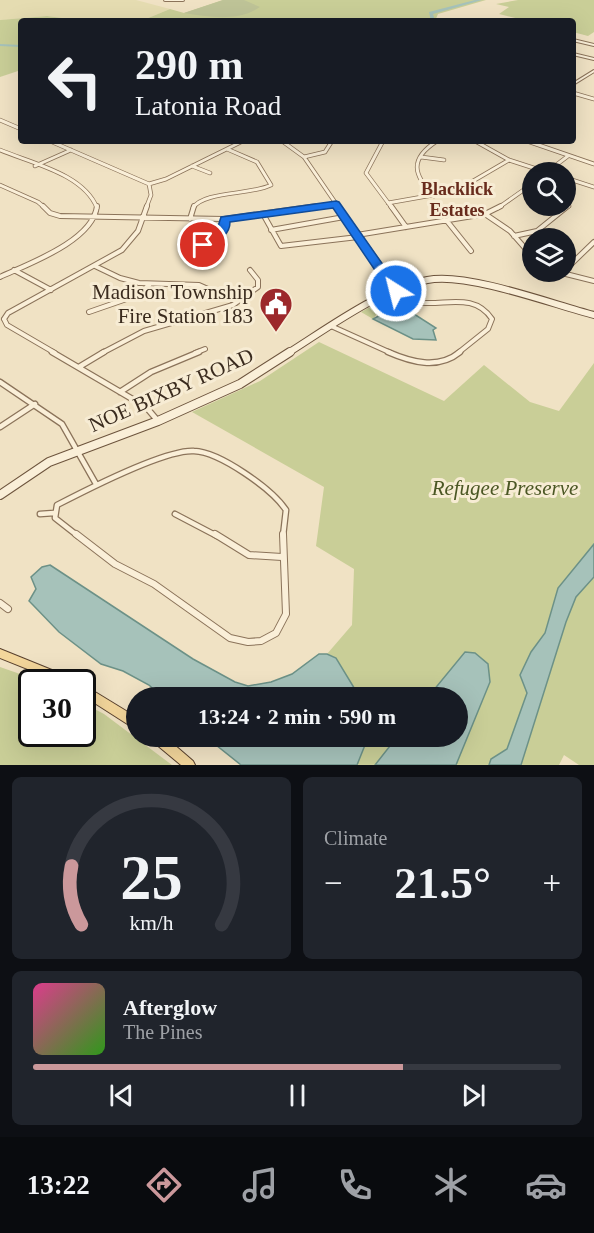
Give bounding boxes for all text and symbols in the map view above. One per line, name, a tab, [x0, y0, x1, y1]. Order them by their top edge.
icon: left	[36, 42, 114, 120]
text: 290 m	[135, 42, 244, 88]
text: Latonia Road	[135, 91, 281, 121]
map controls	[522, 162, 576, 282]
button: search	[522, 162, 576, 216]
district label: Blacklick Estates	[421, 179, 493, 220]
pin	[177, 219, 228, 270]
icon: arrive	[186, 228, 219, 261]
button: layers	[522, 228, 576, 282]
position arrow	[364, 259, 428, 323]
place label: Madison Township Fire Station 183	[92, 280, 253, 328]
public building icon: Madison Township Fire Station 183	[258, 286, 294, 333]
street label: NOE BIXBY ROAD	[85, 343, 257, 437]
park label: Refugee Preserve	[431, 476, 578, 500]
speed limit sign: 30	[18, 669, 96, 747]
text: 13:24 · 2 min · 590 m	[198, 704, 396, 729]
text: Climate	[324, 827, 387, 849]
text: 25	[120, 843, 183, 912]
text: 21.5°	[394, 858, 491, 908]
text: −	[324, 865, 343, 901]
text: +	[542, 865, 561, 901]
text: km/h	[129, 911, 174, 935]
text: Afterglow	[123, 995, 217, 1020]
text: The Pines	[123, 1021, 202, 1043]
icon: previous	[105, 1079, 138, 1112]
icon: pause	[281, 1079, 314, 1112]
icon: next	[457, 1079, 490, 1112]
icon: directions	[143, 1164, 185, 1206]
icon: music	[239, 1164, 281, 1206]
icon: phone	[334, 1164, 376, 1206]
icon: climate	[430, 1164, 472, 1206]
icon: car	[525, 1164, 567, 1206]
text: 13:22	[27, 1170, 90, 1200]

